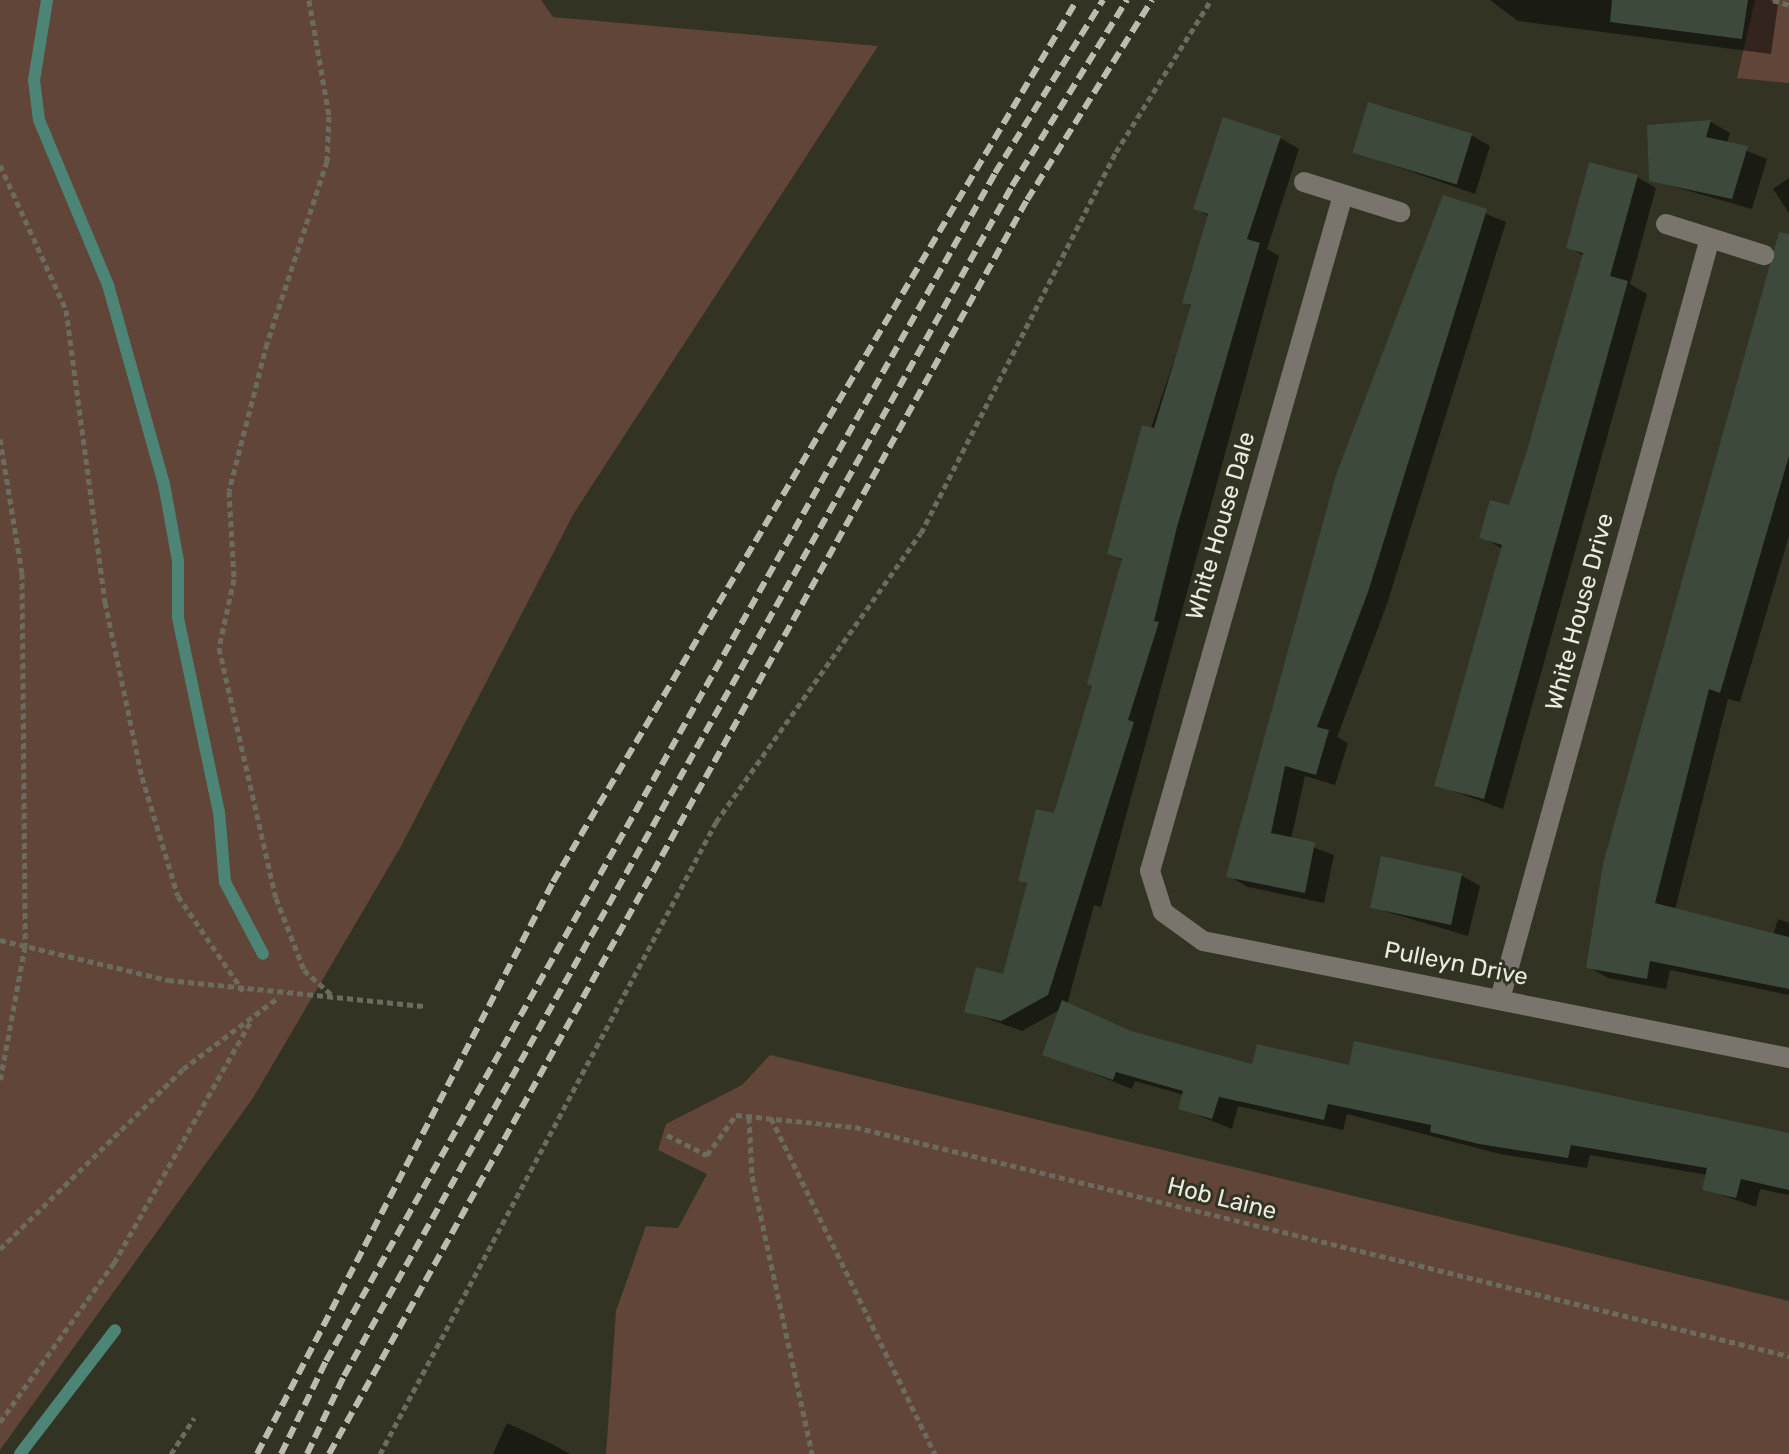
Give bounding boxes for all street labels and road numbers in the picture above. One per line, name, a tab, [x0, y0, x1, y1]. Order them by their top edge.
street label: White House Dale	[1180, 429, 1262, 623]
street label: White House Drive	[1540, 510, 1620, 714]
street label: Pulleyn Drive	[1382, 936, 1530, 992]
street label: Hob Laine	[1164, 1172, 1280, 1226]

